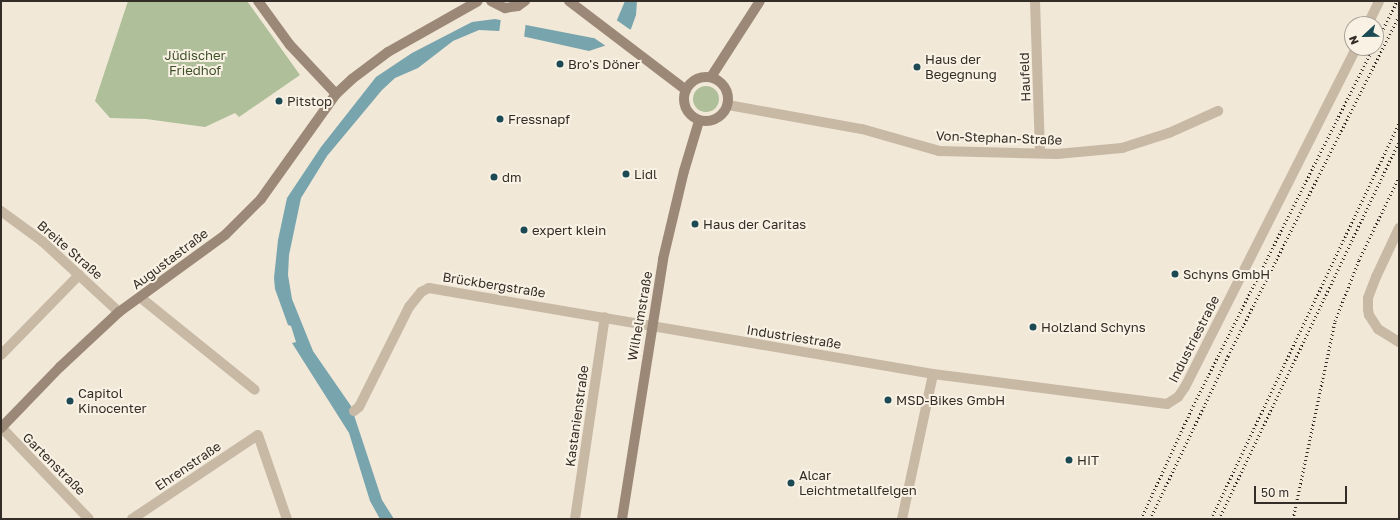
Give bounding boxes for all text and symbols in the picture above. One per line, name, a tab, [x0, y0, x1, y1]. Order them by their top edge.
north arrow	[1344, 16, 1384, 56]
text: N	[1346, 34, 1361, 47]
park label: Jüdischer Friedhof	[164, 48, 226, 79]
place label: Haus der Begegnung	[925, 52, 997, 83]
street label: Haufeld	[1016, 52, 1034, 102]
place label: Bro's Döner	[568, 56, 640, 72]
marker: Bro's Döner	[555, 59, 565, 69]
marker: Haus der Begegnung	[912, 62, 922, 72]
place label: Pitstop	[287, 93, 332, 109]
marker: Pitstop	[274, 96, 284, 106]
place label: Fressnapf	[508, 111, 570, 127]
marker: Fressnapf	[495, 114, 505, 124]
street label: Von-Stephan-Straße	[936, 128, 1062, 148]
place label: Lidl	[634, 166, 657, 182]
place label: dm	[502, 169, 521, 185]
marker: Lidl	[621, 169, 631, 179]
marker: dm	[489, 172, 499, 182]
place label: Haus der Caritas	[703, 216, 806, 232]
street label: Breite Straße	[34, 217, 106, 283]
marker: Haus der Caritas	[690, 219, 700, 229]
place label: expert klein	[532, 222, 606, 238]
street label: Augustastraße	[129, 225, 211, 293]
marker: expert klein	[519, 225, 529, 235]
place label: Schyns GmbH	[1183, 266, 1270, 282]
street label: Brückbergstraße	[441, 269, 547, 301]
marker: Schyns GmbH	[1170, 269, 1180, 279]
street label: Wilhelmstraße	[624, 270, 656, 362]
street label: Industriestraße	[1165, 293, 1223, 385]
place label: Holzland Schyns	[1041, 319, 1146, 335]
street label: Industriestraße	[746, 322, 842, 352]
marker: Holzland Schyns	[1028, 322, 1038, 332]
street label: Kastanienstraße	[562, 364, 592, 468]
place label: Capitol Kinocenter	[78, 386, 147, 417]
place label: MSD-Bikes GmbH	[896, 392, 1005, 408]
marker: MSD-Bikes GmbH	[883, 395, 893, 405]
marker: Capitol Kinocenter	[65, 396, 75, 406]
street label: Gartenstraße	[19, 429, 89, 499]
street label: Ehrenstraße	[152, 438, 224, 494]
place label: HIT	[1077, 452, 1099, 468]
marker: HIT	[1064, 455, 1074, 465]
place label: Alcar Leichtmetallfelgen	[799, 468, 917, 499]
marker: Alcar Leichtmetallfelgen	[786, 478, 796, 488]
scale bar	[1256, 478, 1349, 504]
text: 50 m	[1261, 485, 1289, 500]

